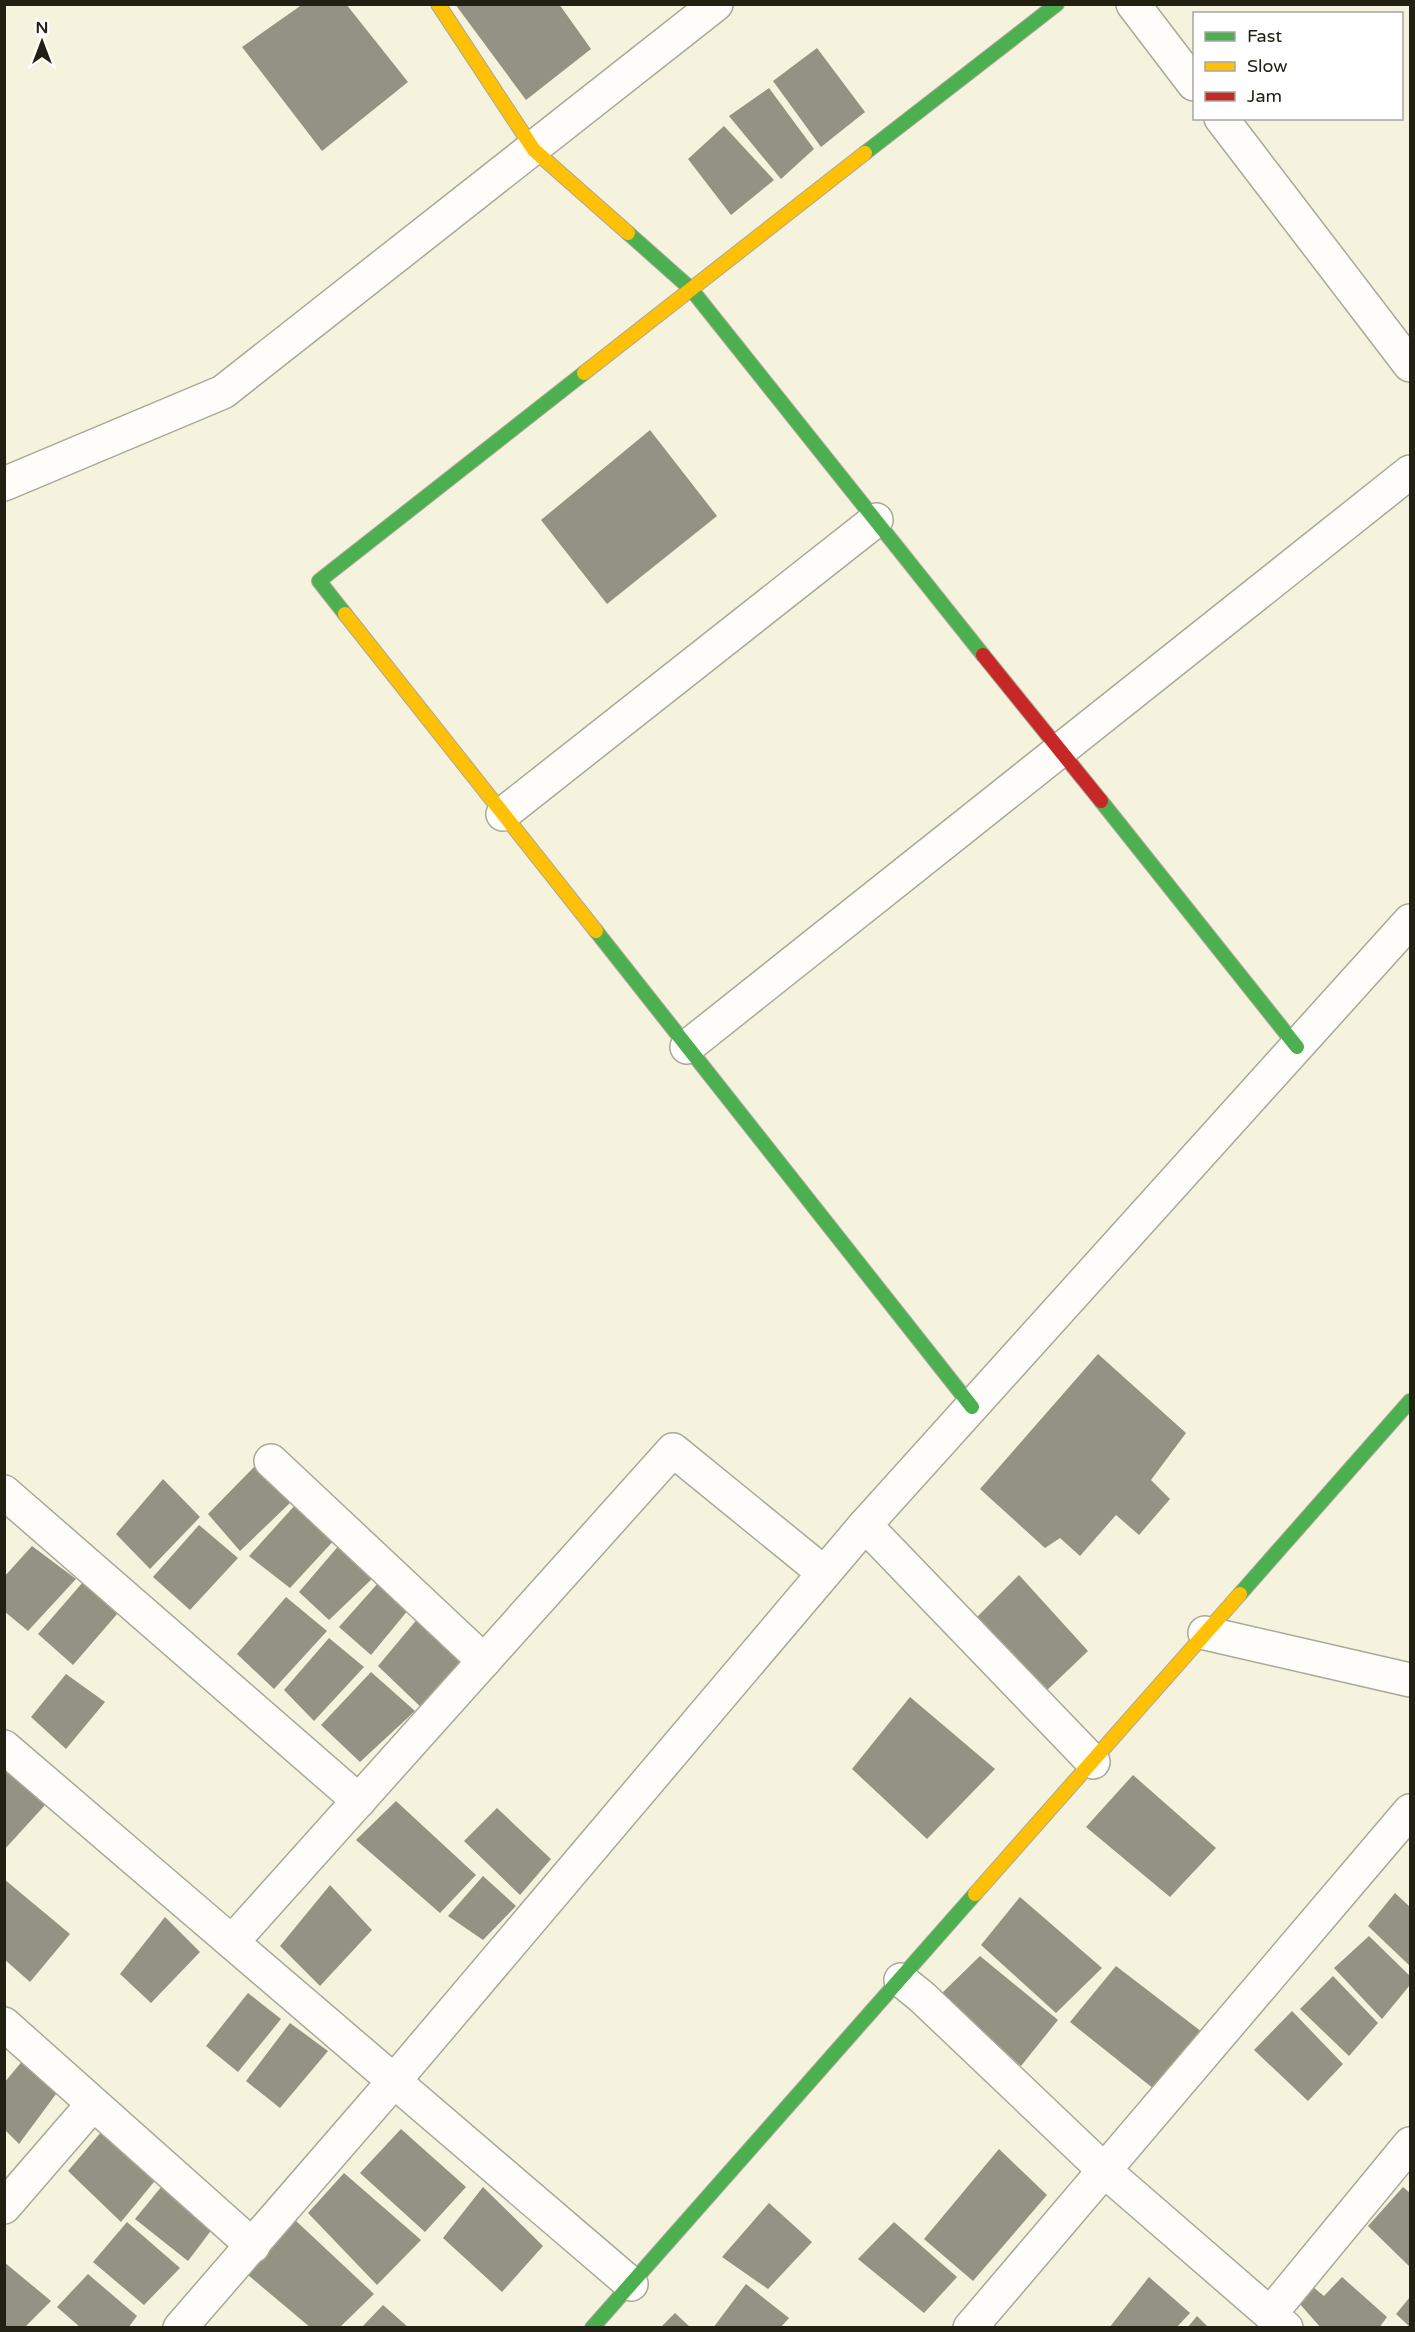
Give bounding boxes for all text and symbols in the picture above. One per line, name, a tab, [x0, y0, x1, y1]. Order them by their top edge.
north arrow	[12, 12, 72, 72]
legend	[1193, 12, 1403, 120]
text: N	[36, 18, 48, 38]
text: Fast	[1247, 25, 1282, 47]
text: Slow	[1247, 55, 1288, 77]
text: Jam	[1247, 85, 1282, 107]

